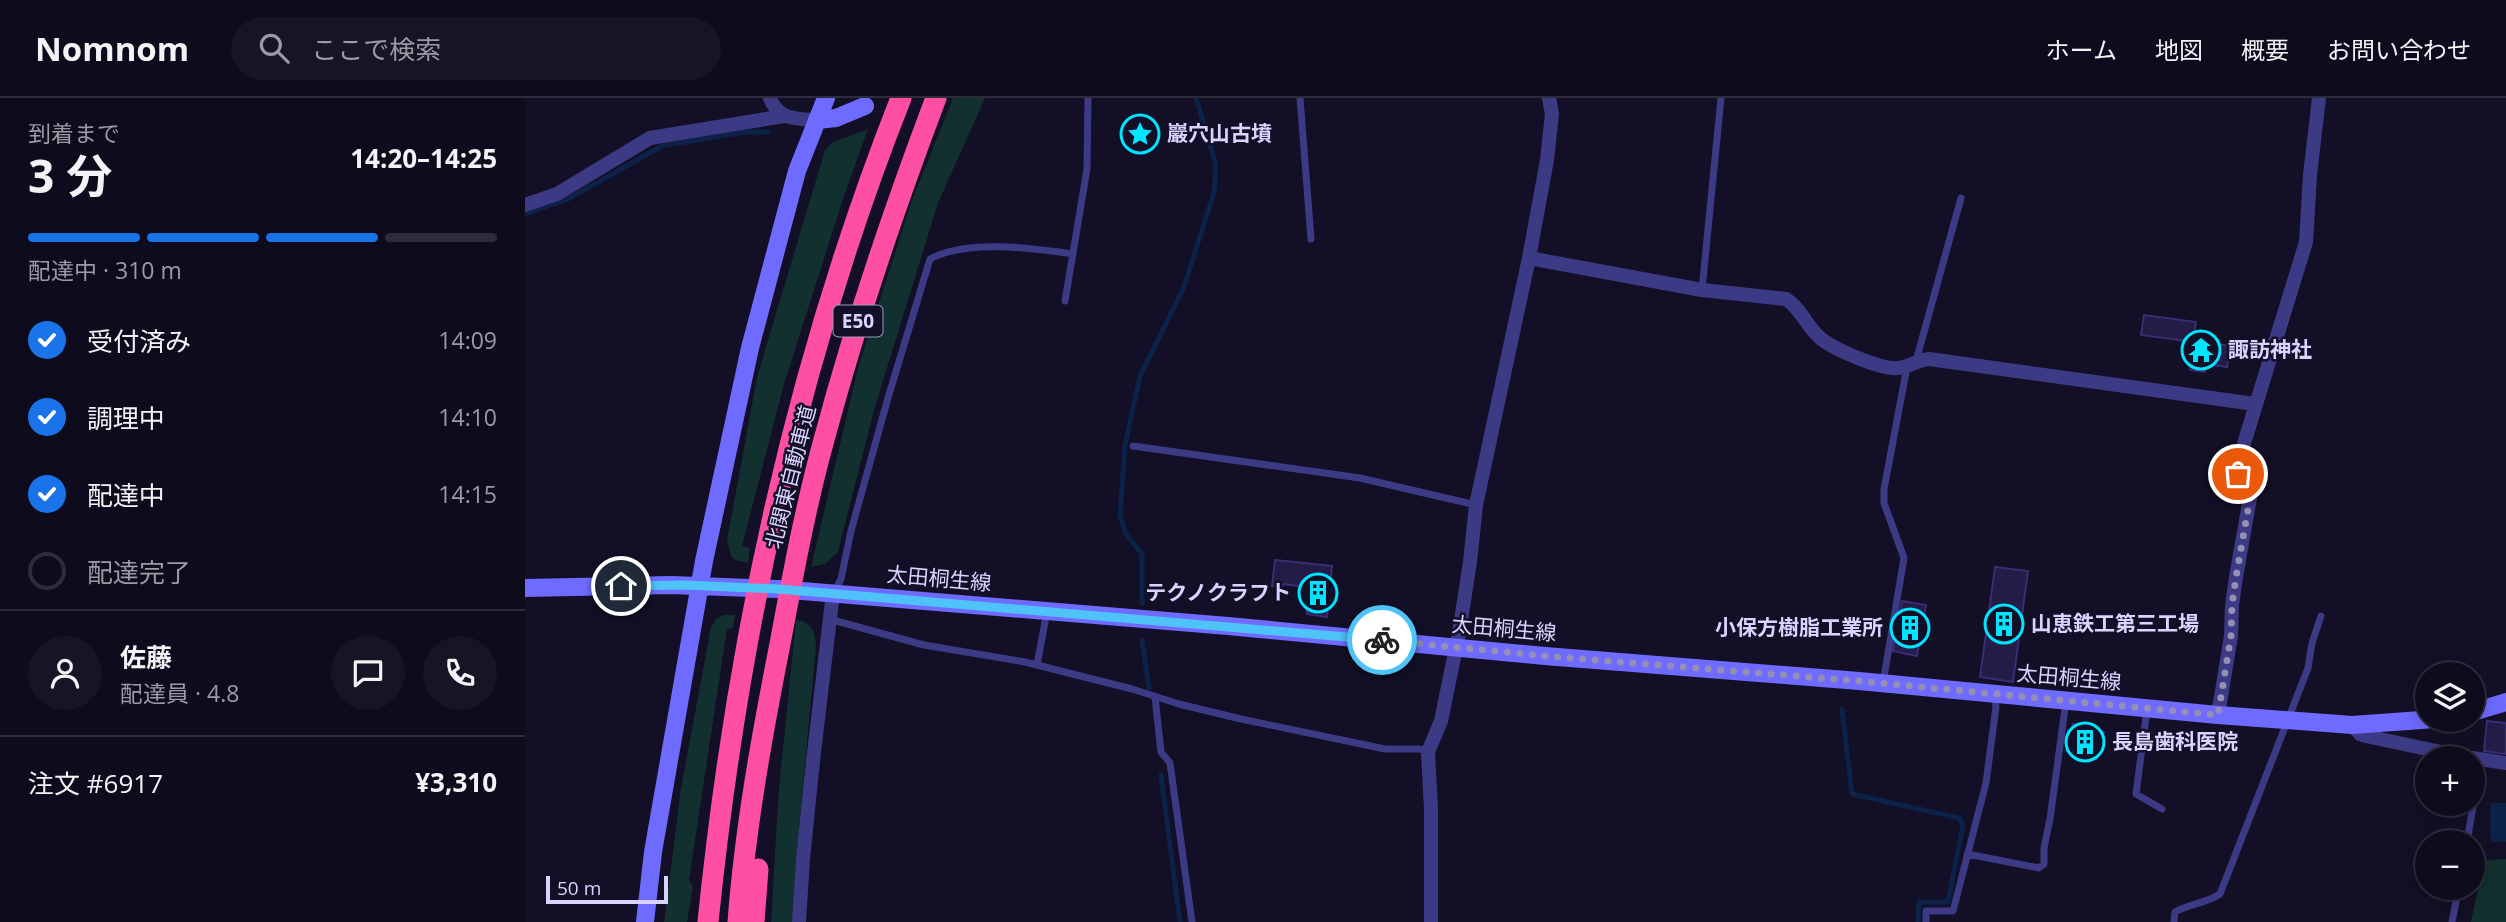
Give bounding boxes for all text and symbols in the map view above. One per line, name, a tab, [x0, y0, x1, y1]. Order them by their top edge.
search box	[231, 17, 721, 80]
text: Nomnom	[35, 26, 189, 71]
icon: search	[255, 29, 293, 67]
text: ここで検索	[311, 31, 441, 67]
text: ホーム	[2046, 33, 2117, 66]
text: 地図	[2155, 33, 2203, 66]
text: 概要	[2241, 33, 2289, 66]
text: お問い合わせ	[2327, 33, 2471, 66]
place icon: 巖穴山古墳	[1119, 113, 1161, 155]
text: 到着まで	[28, 117, 120, 149]
place label: 巖穴山古墳	[1167, 119, 1272, 147]
text: 14:20–14:25	[350, 140, 497, 176]
text: 3 分	[28, 144, 112, 206]
text: 配達中 · 310 m	[28, 254, 182, 286]
road number: E50	[833, 306, 883, 336]
icon: check	[28, 321, 66, 359]
text: 受付済み	[87, 323, 191, 359]
text: 14:09	[438, 324, 497, 356]
temple icon: 諏訪神社	[2180, 329, 2222, 371]
place label: 諏訪神社	[2228, 335, 2312, 363]
icon: check	[28, 398, 66, 436]
text: 調理中	[87, 400, 165, 436]
text: 14:10	[438, 401, 497, 433]
street label: 北関東自動車道	[759, 402, 821, 551]
pin	[2208, 444, 2268, 504]
icon: bag	[2219, 455, 2257, 493]
icon: check	[28, 475, 66, 513]
text: 配達中	[87, 477, 165, 513]
text: 14:15	[438, 478, 497, 510]
text: 配達完了	[87, 554, 191, 590]
pin	[591, 556, 651, 616]
street label: 太田桐生線	[886, 559, 993, 597]
icon: home	[602, 567, 640, 605]
building icon: テクノクラフト	[1297, 572, 1339, 614]
place label: テクノクラフト	[1145, 578, 1291, 606]
building icon: 山恵鉄工第三工場	[1983, 603, 2025, 645]
courier	[1347, 605, 1417, 675]
building icon: 小保方樹脂工業所	[1889, 607, 1931, 649]
street label: 太田桐生線	[1451, 609, 1558, 647]
place label: 山恵鉄工第三工場	[2031, 609, 2199, 637]
place label: 小保方樹脂工業所	[1715, 613, 1883, 641]
icon: bike	[1363, 621, 1401, 659]
button: person	[28, 636, 102, 710]
button: chat	[331, 636, 405, 710]
button: phone	[423, 636, 497, 710]
text: 佐藤	[120, 639, 172, 675]
street label: 太田桐生線	[2016, 658, 2123, 696]
map controls	[2415, 662, 2485, 900]
button: layers	[2415, 662, 2485, 732]
text: 配達員 · 4.8	[120, 677, 239, 709]
building icon: 長島歯科医院	[2064, 721, 2106, 763]
place label: 長島歯科医院	[2112, 727, 2238, 755]
button: +	[2415, 746, 2485, 816]
text: ¥3,310	[415, 764, 497, 800]
text: 注文 #6917	[28, 765, 163, 801]
button: −	[2415, 830, 2485, 900]
scale bar	[546, 873, 669, 905]
text: 50 m	[557, 875, 601, 901]

